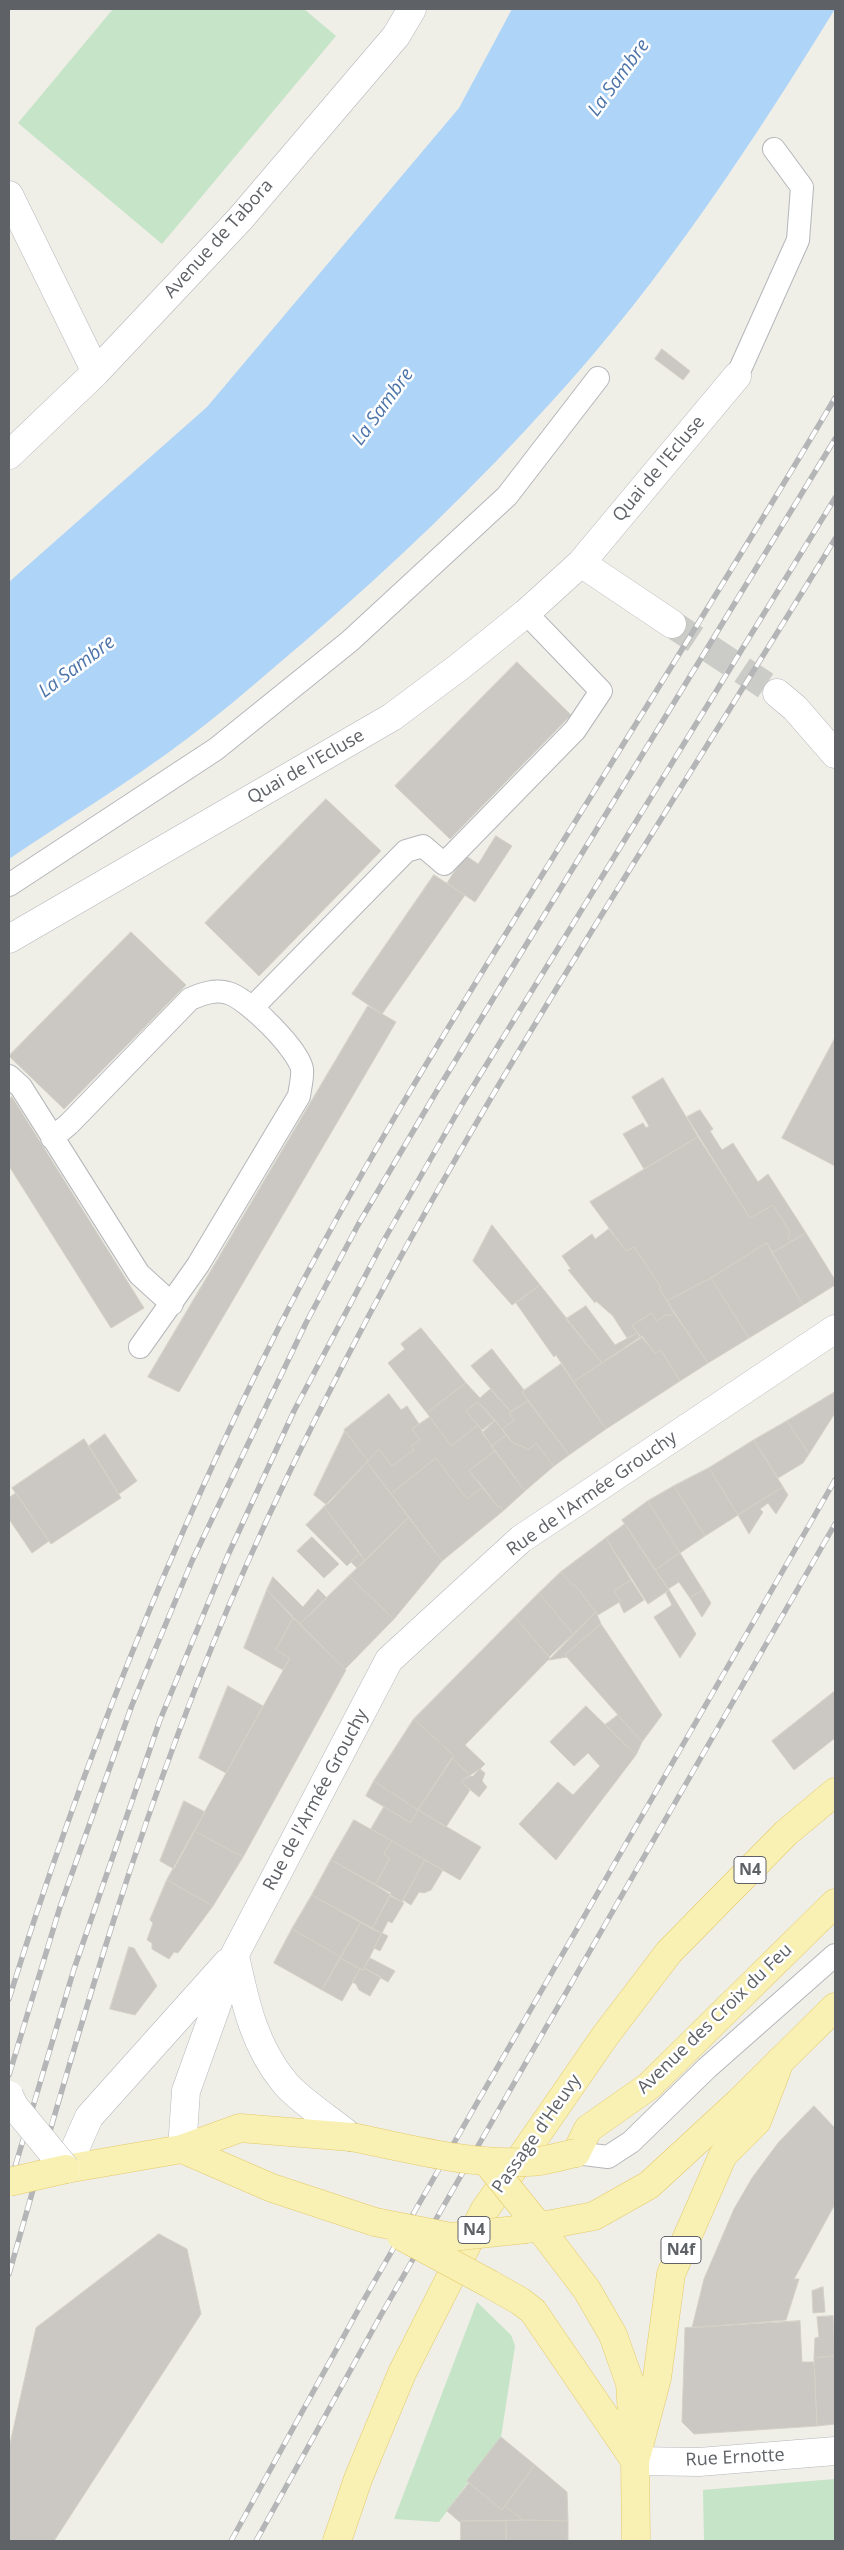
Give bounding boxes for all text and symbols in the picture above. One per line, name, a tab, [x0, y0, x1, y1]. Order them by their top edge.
water label: La Sambre	[583, 35, 655, 121]
street label: Avenue de Tabora	[160, 175, 278, 303]
water label: La Sambre	[347, 364, 419, 450]
street label: Quai de l'Ecluse	[608, 412, 710, 526]
water label: La Sambre	[34, 631, 120, 703]
street label: Quai de l'Ecluse	[244, 725, 368, 809]
street label: Rue de l'Armée Grouchy	[503, 1427, 681, 1561]
street label: Rue de l'Armée Grouchy	[259, 1706, 373, 1894]
road number: N4	[734, 1856, 766, 1884]
street label: Avenue des Croix du Feu	[633, 1939, 797, 2099]
street label: Passage d'Heuvy	[488, 2070, 586, 2198]
road number: N4	[458, 2216, 490, 2244]
road number: N4f	[661, 2236, 701, 2264]
street label: Rue Ernotte	[685, 2445, 785, 2471]

